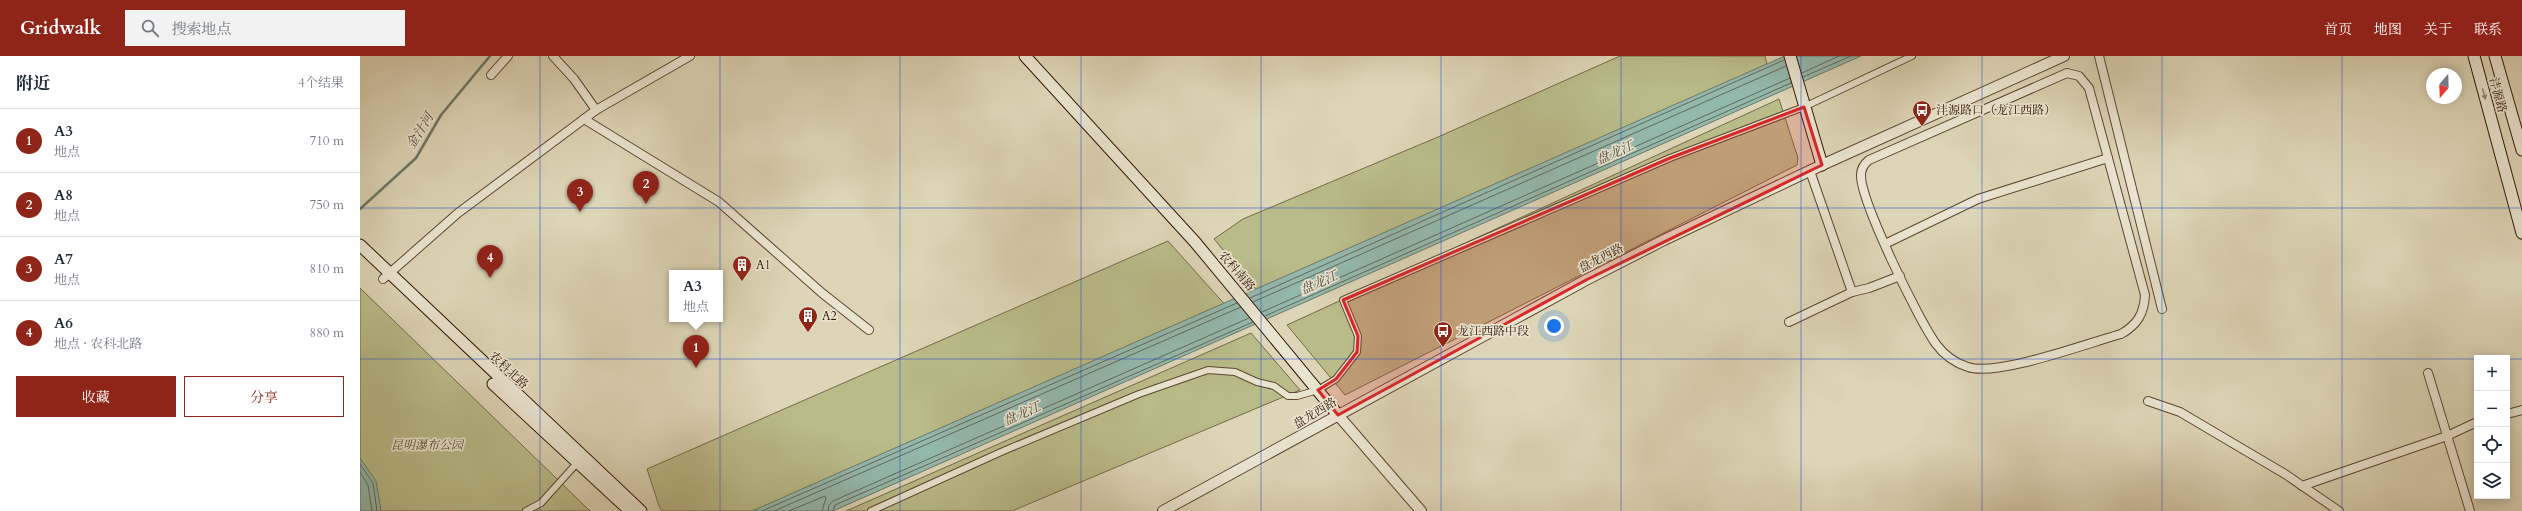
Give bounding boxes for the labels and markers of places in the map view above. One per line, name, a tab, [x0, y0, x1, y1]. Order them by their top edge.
bus stop icon: 沣源路口（龙江西路）	[1911, 99, 1933, 127]
place label: 沣源路口（龙江西路）	[1936, 102, 2056, 118]
pin: 2	[633, 171, 659, 204]
pin: 3	[567, 179, 593, 212]
pin: 4	[477, 245, 503, 278]
building icon: A1	[731, 254, 753, 282]
place label: A1	[756, 257, 771, 273]
building icon: A2	[797, 305, 819, 333]
place label: A2	[822, 308, 837, 324]
bus stop icon: 龙江西路中段	[1432, 320, 1454, 348]
place label: 龙江西路中段	[1457, 323, 1529, 339]
pin: 1	[683, 335, 709, 368]

